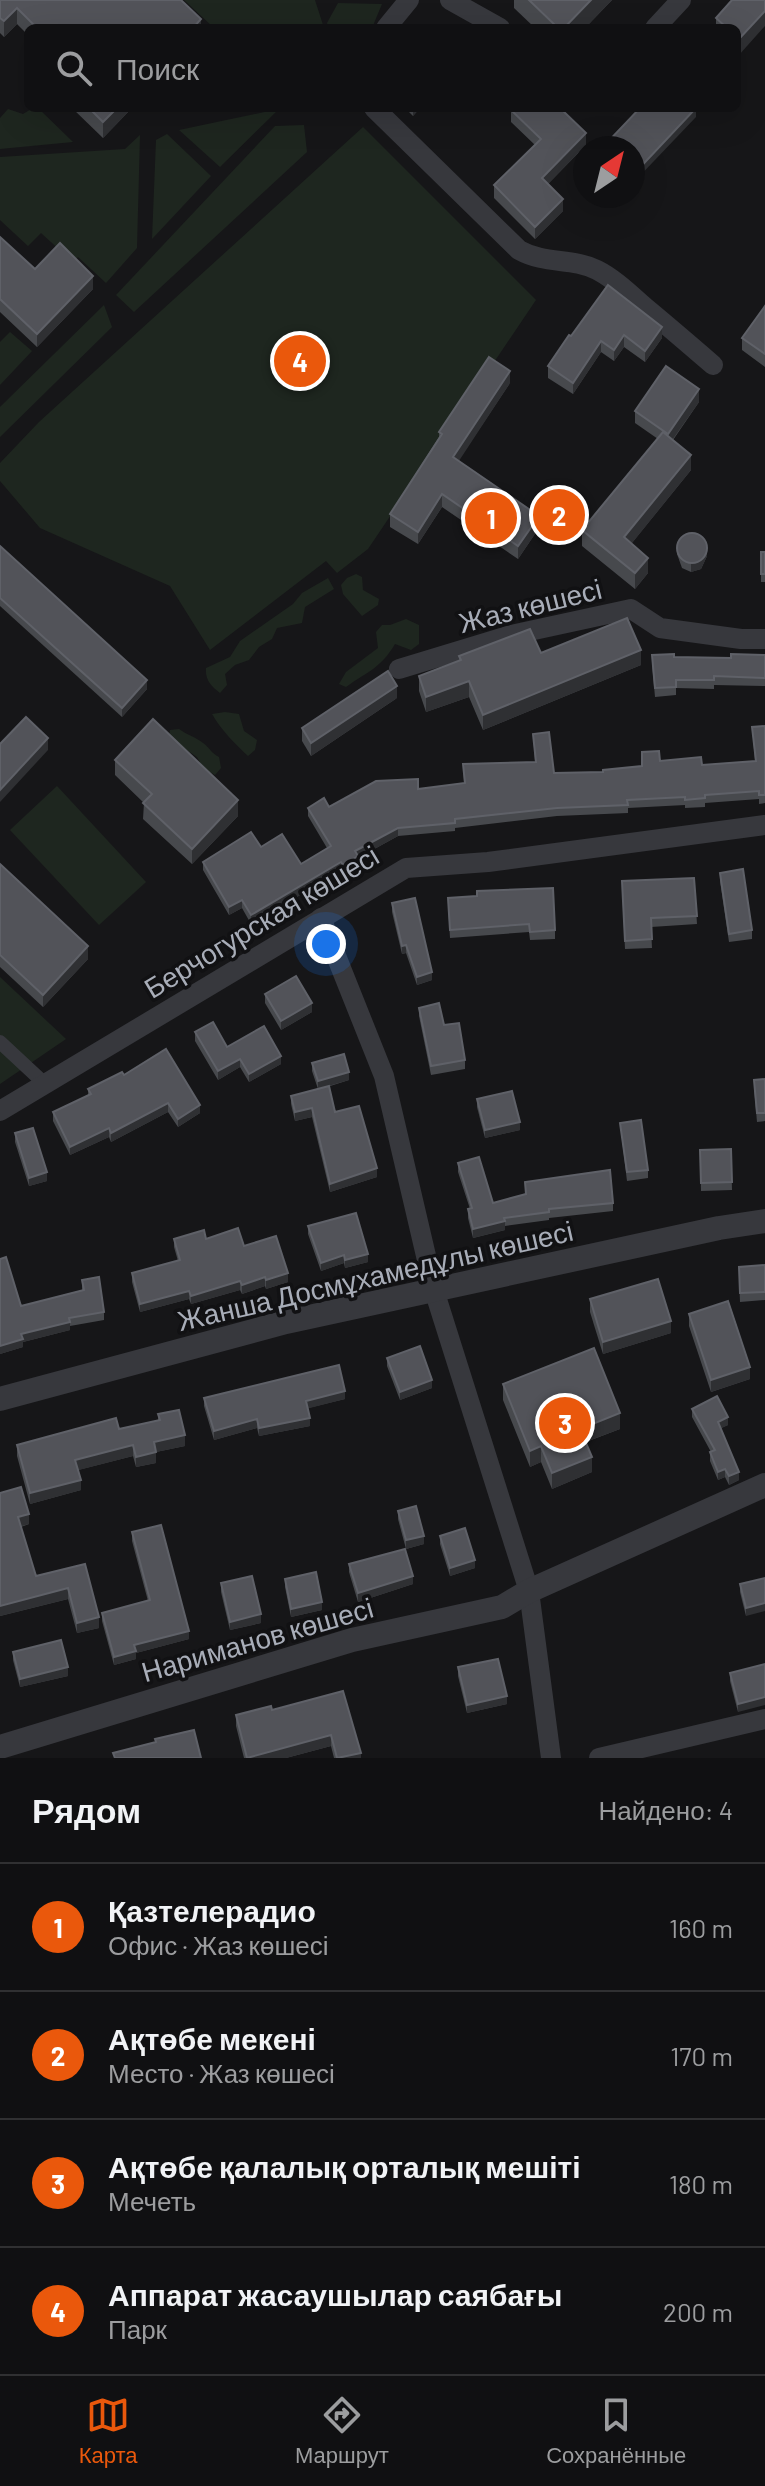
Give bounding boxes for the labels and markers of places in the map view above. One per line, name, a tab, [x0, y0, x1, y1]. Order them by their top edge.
pin: 4	[274, 331, 326, 391]
pin: 2	[533, 485, 585, 545]
pin: 1	[465, 488, 517, 548]
pin: 3	[539, 1393, 591, 1453]

